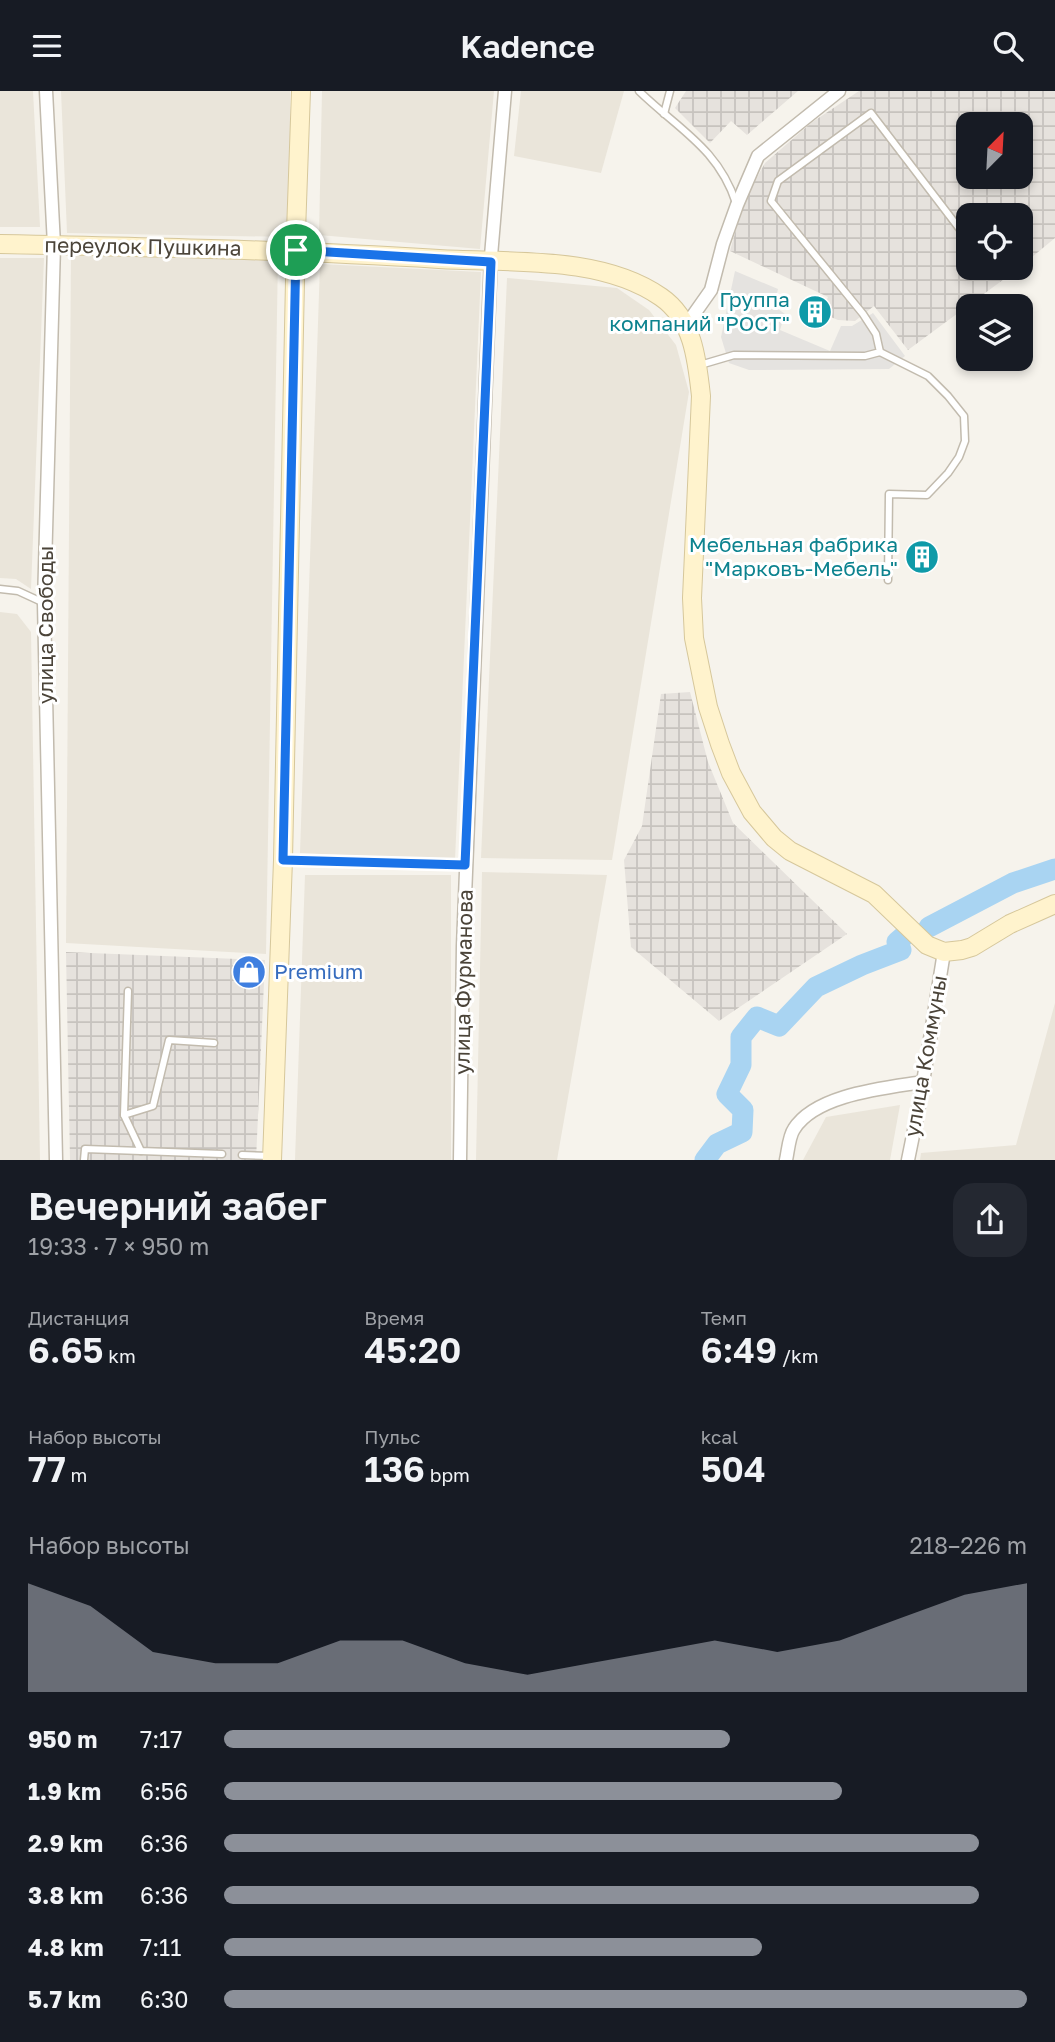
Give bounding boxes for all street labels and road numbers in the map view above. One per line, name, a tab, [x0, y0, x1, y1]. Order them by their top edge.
street label: переулок Пушкина	[44, 231, 242, 261]
street label: улица Свободы	[32, 546, 58, 704]
street label: улица Фурманова	[448, 889, 478, 1075]
street label: улица Коммуны	[898, 973, 952, 1139]

